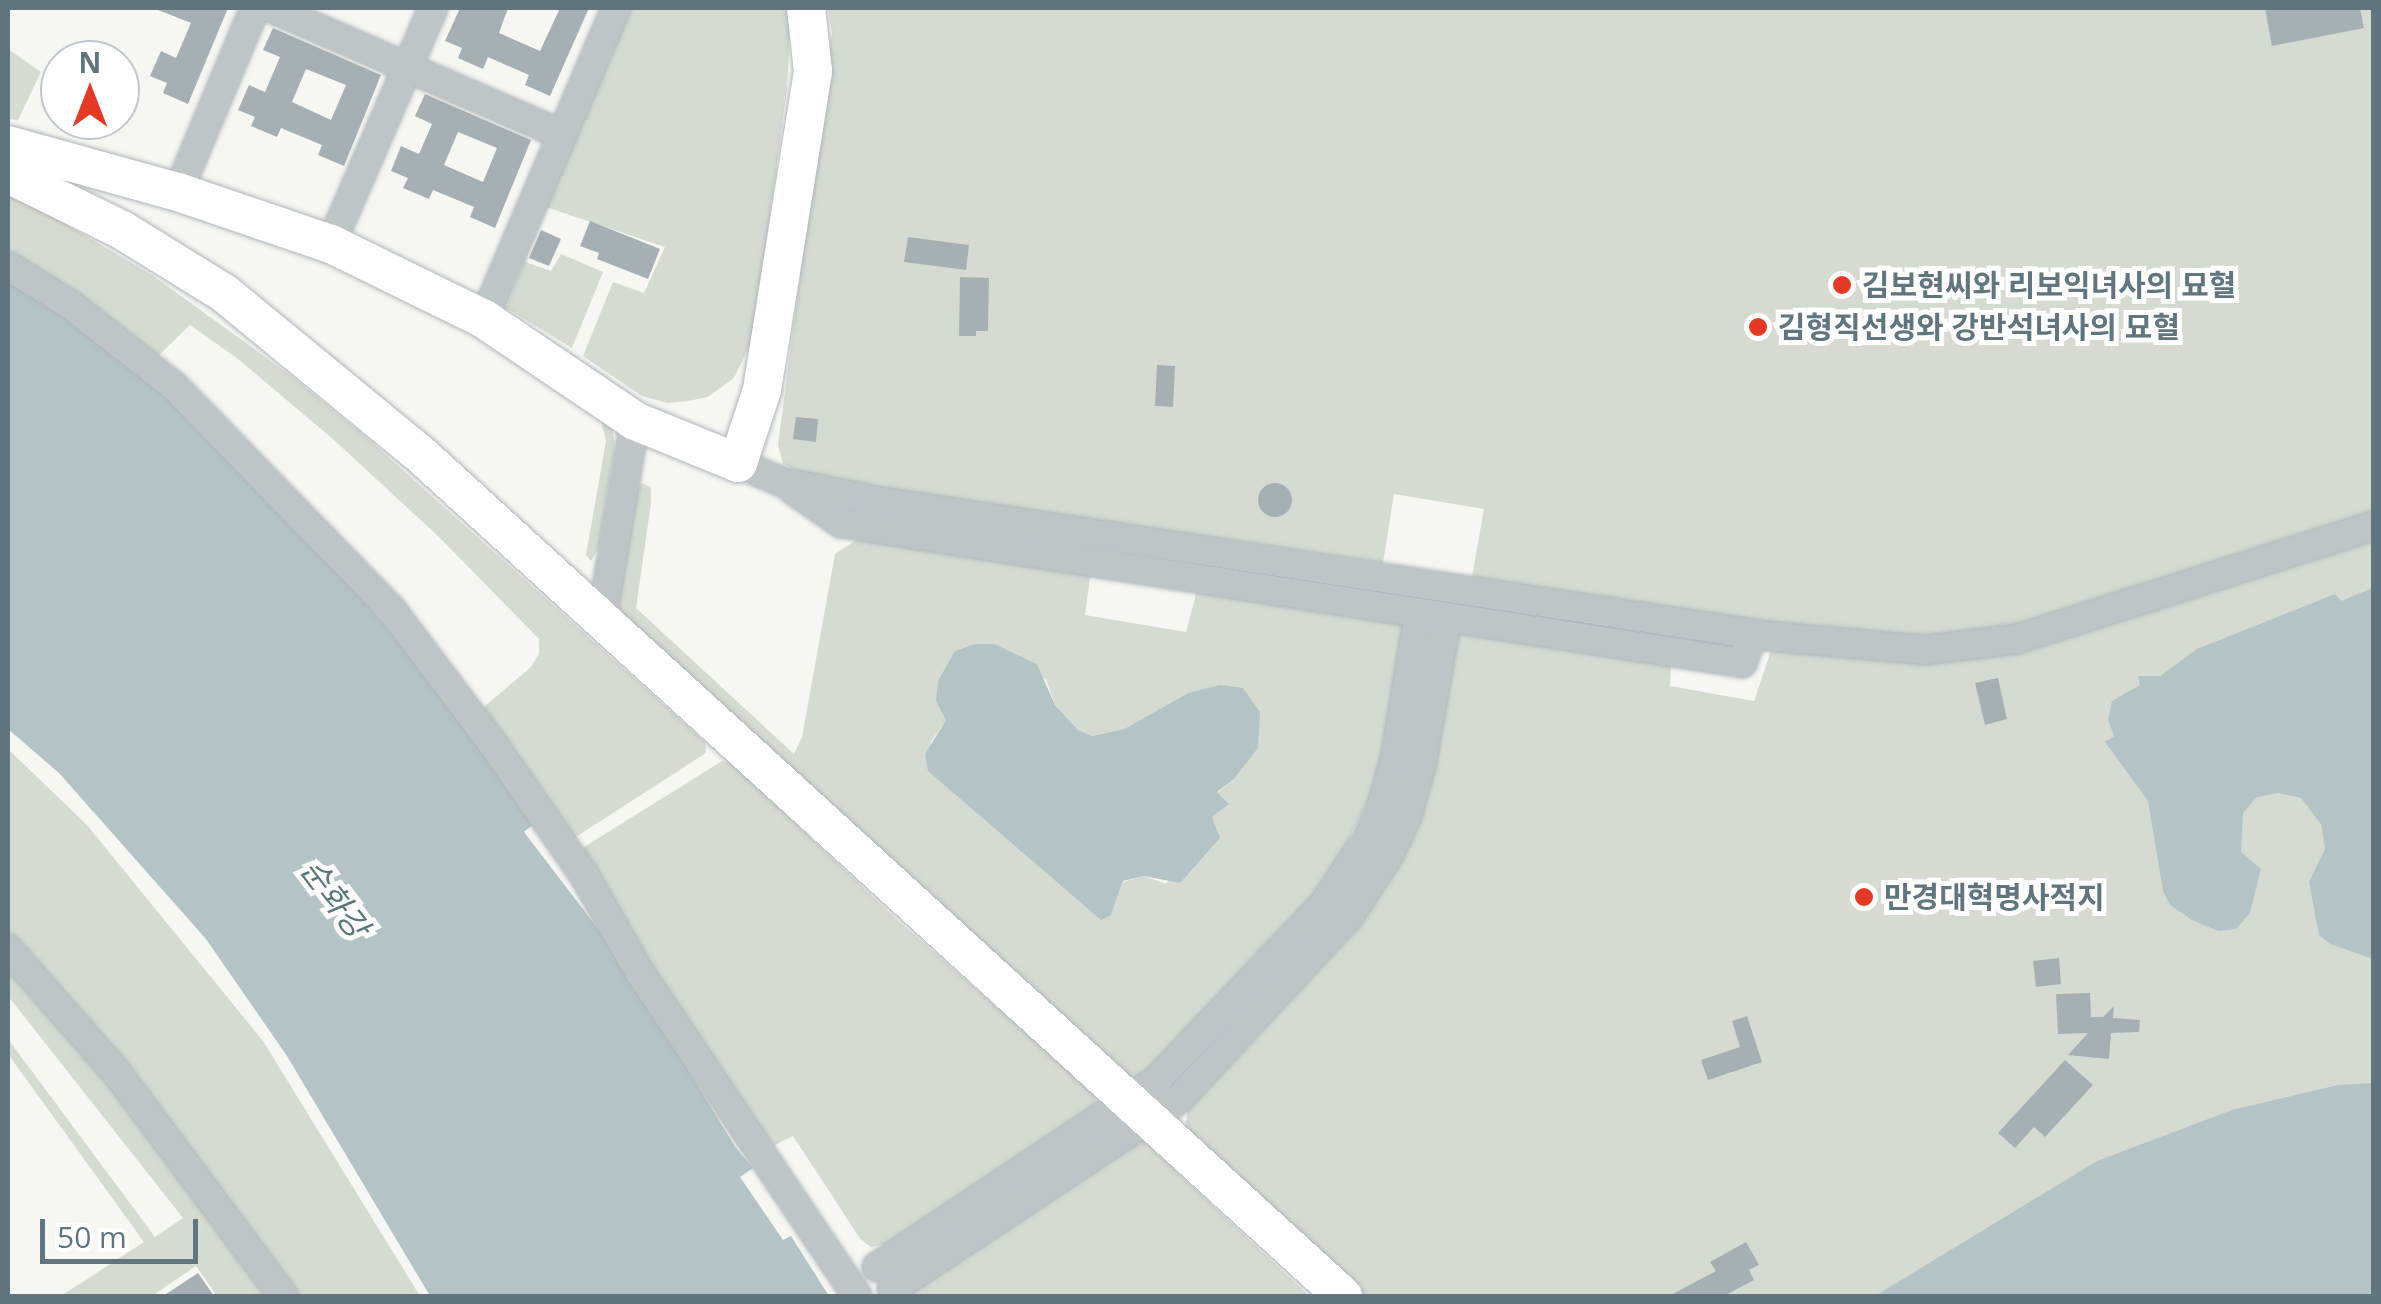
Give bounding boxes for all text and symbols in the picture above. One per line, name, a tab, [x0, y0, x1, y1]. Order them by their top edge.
north arrow	[40, 40, 140, 140]
text: N	[79, 43, 101, 81]
place label: 김보현씨와 리보익녀사의 묘혈	[1862, 267, 2236, 303]
marker: 김보현씨와 리보익녀사의 묘혈	[1831, 274, 1853, 296]
place label: 김형직선생와 강반석녀사의 묘혈	[1778, 309, 2180, 345]
marker: 김형직선생와 강반석녀사의 묘혈	[1747, 316, 1769, 338]
water label: 순화강	[293, 851, 377, 945]
place label: 만경대혁명사적지	[1884, 879, 2105, 915]
marker: 만경대혁명사적지	[1853, 886, 1875, 908]
scale bar	[45, 1199, 202, 1261]
text: 50 m	[57, 1216, 127, 1257]

